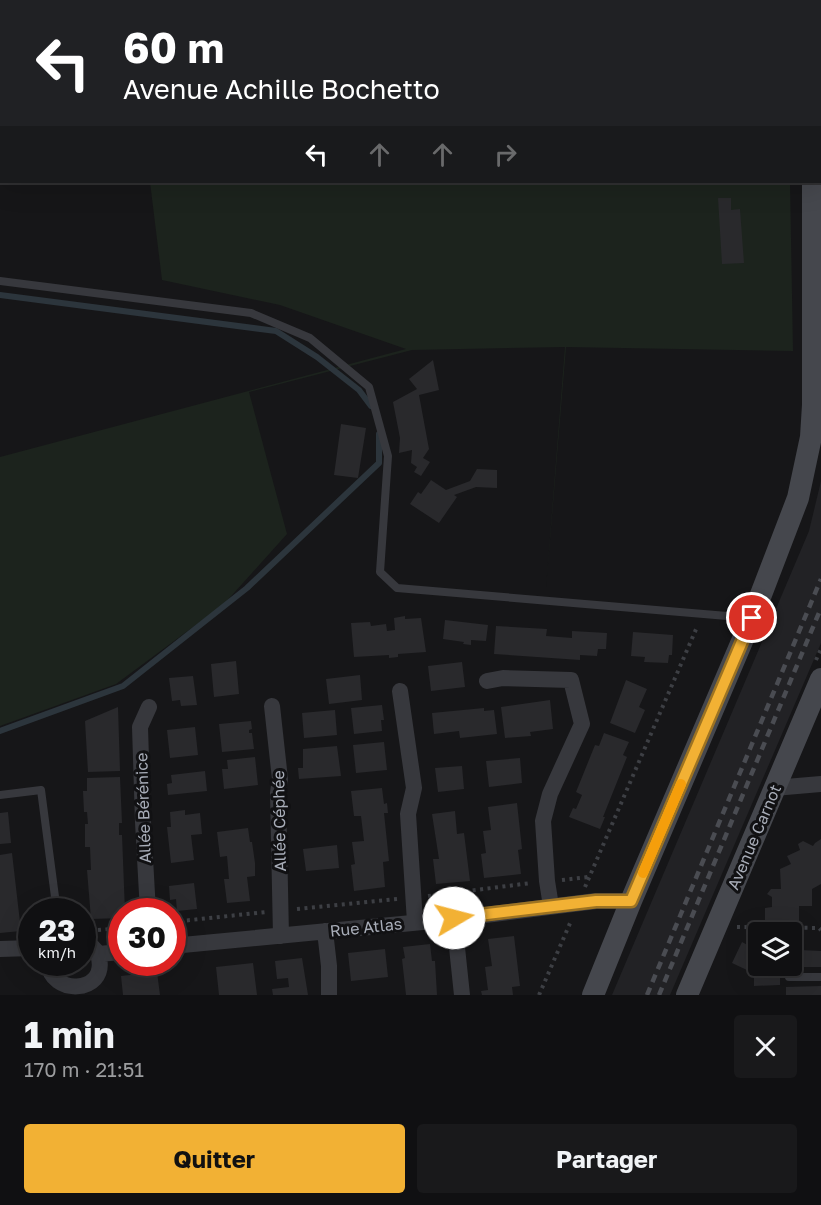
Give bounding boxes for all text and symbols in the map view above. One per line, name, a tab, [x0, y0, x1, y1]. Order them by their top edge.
text: 60 m	[123, 22, 224, 72]
icon: left	[24, 24, 102, 102]
text: Avenue Achille Bochetto	[123, 73, 440, 105]
icon: left	[300, 138, 333, 171]
icon: ahead	[363, 138, 396, 171]
icon: ahead	[426, 138, 459, 171]
icon: right	[489, 138, 522, 171]
pin	[726, 592, 777, 643]
icon: arrive	[735, 601, 768, 634]
street label: Allée Bérénice	[131, 752, 155, 864]
street label: Allée Céphée	[268, 770, 290, 872]
street label: Avenue Carnot	[723, 781, 785, 893]
position arrow	[422, 886, 486, 950]
speed limit sign: 30	[108, 898, 186, 976]
text: 23	[39, 912, 75, 948]
street label: Rue Atlas	[329, 913, 403, 941]
map controls	[748, 922, 802, 976]
button: layers	[748, 922, 802, 976]
text: km/h	[38, 943, 76, 961]
text: 1 min	[24, 1013, 115, 1056]
button: close	[734, 1015, 797, 1078]
text: 170 m · 21:51	[24, 1057, 144, 1081]
button: Quitter	[24, 1124, 405, 1193]
button: Partager	[417, 1124, 797, 1193]

